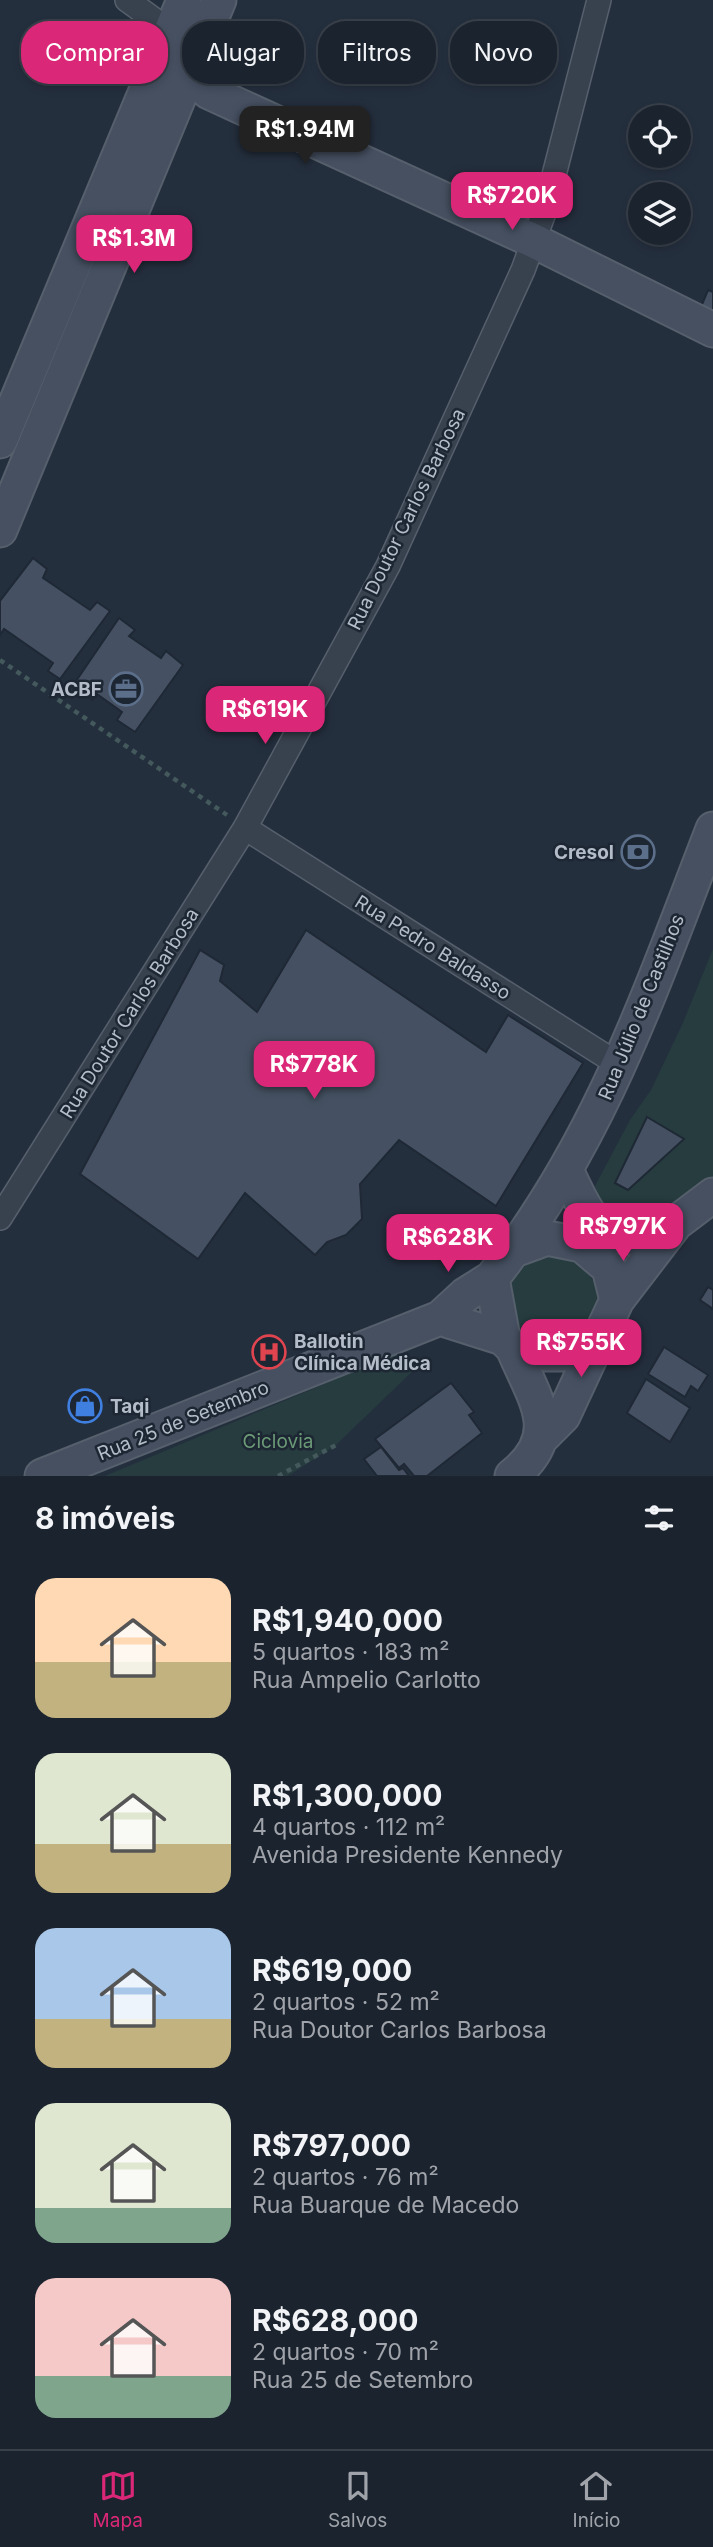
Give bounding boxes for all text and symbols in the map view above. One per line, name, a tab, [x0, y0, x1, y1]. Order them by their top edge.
chip: Comprar	[21, 21, 168, 84]
chip: Alugar	[182, 21, 304, 84]
chip: Filtros	[318, 21, 436, 84]
chip: Novo	[450, 21, 557, 84]
map controls	[628, 105, 691, 245]
button: locate	[628, 105, 691, 168]
pin: R$1.94M	[240, 106, 370, 166]
text: R$1.94M	[255, 115, 355, 143]
pin: R$720K	[455, 173, 569, 232]
text: R$720K	[467, 181, 557, 209]
button: layers	[628, 182, 691, 245]
pin: R$1.3M	[77, 216, 191, 275]
text: R$1.3M	[92, 224, 176, 252]
street label: Rua Doutor Carlos Barbosa	[343, 405, 470, 634]
office icon: ACBF	[107, 670, 145, 708]
place label: ACBF	[51, 678, 102, 701]
pin: R$619K	[208, 686, 322, 746]
text: R$619K	[222, 695, 308, 723]
bank icon: Cresol	[619, 833, 657, 871]
place label: Cresol	[554, 841, 614, 864]
street label: Rua Pedro Baldasso	[351, 890, 515, 1005]
street label: Rua Doutor Carlos Barbosa	[55, 904, 204, 1123]
street label: Rua Júlio de Castilhos	[594, 911, 689, 1103]
pin: R$778K	[257, 1042, 371, 1101]
text: R$778K	[270, 1050, 358, 1078]
pin: R$797K	[566, 1204, 680, 1263]
text: R$797K	[579, 1212, 667, 1240]
pin: R$628K	[391, 1214, 505, 1274]
text: R$628K	[402, 1223, 494, 1251]
pin: R$755K	[524, 1320, 638, 1379]
text: R$755K	[536, 1328, 626, 1356]
place label: Ballotin Clínica Médica	[294, 1330, 431, 1375]
hospital icon: Ballotin Clínica Médica	[250, 1333, 288, 1371]
street label: Rua 25 de Setembro	[94, 1376, 272, 1465]
shop icon: Taqi	[66, 1387, 104, 1425]
place label: Taqi	[110, 1395, 149, 1418]
park label: Ciclovia	[243, 1430, 313, 1453]
icon: filters	[640, 1499, 678, 1537]
text: 8 imóveis	[35, 1500, 175, 1536]
text: R$1,940,000	[252, 1602, 443, 1638]
icon: home	[91, 1606, 175, 1690]
text: 5 quartos · 183 m²	[252, 1638, 449, 1666]
text: Rua Ampelio Carlotto	[252, 1666, 481, 1694]
text: R$1,300,000	[252, 1777, 442, 1813]
icon: home	[91, 1781, 175, 1865]
text: 4 quartos · 112 m²	[252, 1813, 445, 1841]
text: Avenida Presidente Kennedy	[252, 1841, 563, 1869]
text: R$619,000	[252, 1952, 412, 1988]
icon: home	[91, 1956, 175, 2040]
text: 2 quartos · 52 m²	[252, 1988, 440, 2016]
text: Rua Doutor Carlos Barbosa	[252, 2016, 547, 2044]
text: R$797,000	[252, 2127, 411, 2163]
icon: home	[91, 2131, 175, 2215]
text: 2 quartos · 76 m²	[252, 2163, 439, 2191]
text: Rua Buarque de Macedo	[252, 2191, 519, 2219]
text: R$628,000	[252, 2302, 418, 2338]
icon: home	[91, 2306, 175, 2390]
text: 2 quartos · 70 m²	[252, 2338, 439, 2366]
text: Rua 25 de Setembro	[252, 2366, 473, 2394]
tab: Mapa	[93, 2467, 143, 2532]
tab: Salvos	[328, 2467, 387, 2532]
tab: Início	[573, 2467, 620, 2532]

